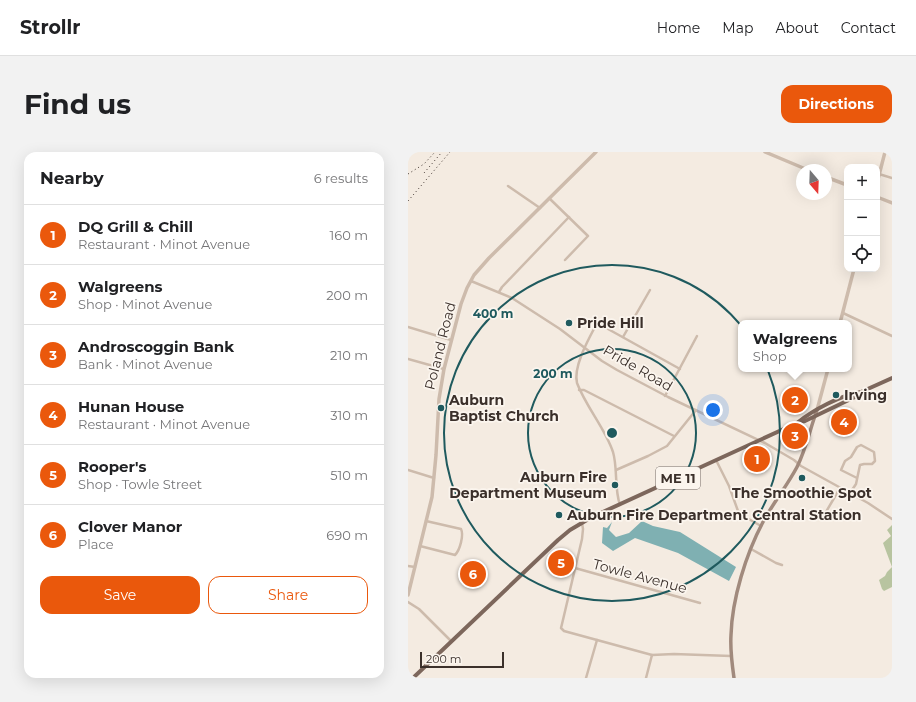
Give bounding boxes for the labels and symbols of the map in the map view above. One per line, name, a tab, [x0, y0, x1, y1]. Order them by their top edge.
north arrow	[796, 164, 832, 200]
street label: Poland Road	[420, 300, 460, 392]
text: 400 m	[473, 306, 513, 321]
place label: Pride Hill	[577, 314, 644, 332]
marker: Pride Hill	[564, 318, 574, 328]
street label: Pride Road	[600, 341, 676, 395]
text: 200 m	[533, 366, 573, 381]
pin: 2	[782, 385, 808, 415]
place label: Irving	[844, 386, 887, 404]
marker: Irving	[831, 390, 841, 400]
place label: Auburn Baptist Church	[448, 391, 559, 425]
your location	[703, 400, 723, 420]
marker: Auburn Baptist Church	[436, 403, 446, 413]
pin: 4	[831, 407, 857, 437]
pin: 3	[782, 421, 808, 451]
centre of rings	[605, 426, 619, 440]
pin: 1	[744, 444, 770, 474]
road number: ME 11	[656, 467, 700, 489]
place label: Auburn Fire Department Museum	[449, 468, 607, 502]
marker: The Smoothie Spot	[797, 473, 807, 483]
marker: Auburn Fire Department Museum	[610, 480, 620, 490]
place label: The Smoothie Spot	[732, 484, 872, 502]
place label: Auburn Fire Department Central Station	[566, 506, 862, 524]
marker: Auburn Fire Department Central Station	[554, 510, 564, 520]
pin: 5	[548, 548, 574, 578]
street label: Towle Avenue	[591, 555, 689, 597]
pin: 6	[460, 559, 486, 589]
scale bar	[420, 650, 504, 669]

